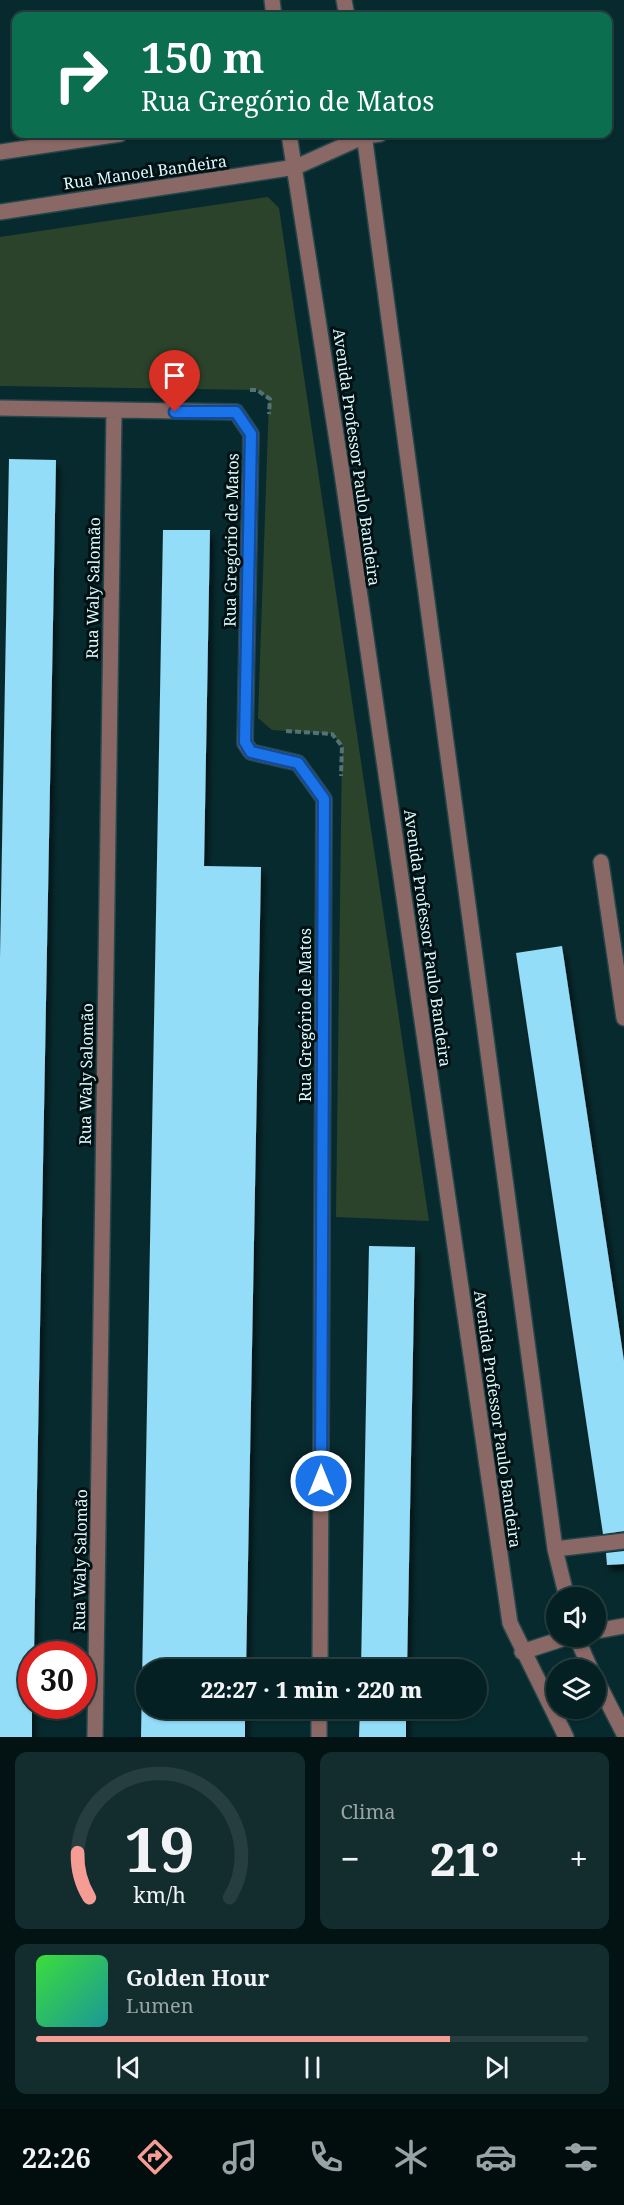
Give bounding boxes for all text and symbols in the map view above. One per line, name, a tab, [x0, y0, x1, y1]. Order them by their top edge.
text: 150 m	[141, 28, 265, 85]
icon: right	[42, 36, 120, 114]
text: Rua Gregório de Matos	[141, 82, 434, 119]
street label: Rua Manoel Bandeira	[62, 150, 228, 194]
street label: Avenida Professor Paulo Bandeira	[328, 327, 386, 587]
pin	[149, 350, 200, 412]
icon: arrive	[158, 359, 191, 392]
street label: Rua Gregório de Matos	[218, 453, 244, 627]
street label: Rua Waly Salomão	[81, 517, 105, 659]
street label: Avenida Professor Paulo Bandeira	[399, 808, 457, 1068]
street label: Rua Gregório de Matos	[294, 928, 316, 1102]
street label: Rua Waly Salomão	[74, 1003, 98, 1145]
street label: Avenida Professor Paulo Bandeira	[469, 1289, 527, 1549]
position arrow	[289, 1449, 353, 1513]
street label: Rua Waly Salomão	[68, 1489, 92, 1631]
map controls	[546, 1587, 606, 1719]
button: sound	[546, 1587, 606, 1647]
speed limit sign: 30	[18, 1641, 96, 1719]
button: layers	[546, 1659, 606, 1719]
text: 22:27 · 1 min · 220 m	[201, 1674, 422, 1704]
text: Clima	[341, 1798, 396, 1825]
text: 19	[124, 1805, 195, 1890]
text: 21°	[430, 1828, 499, 1889]
text: −	[341, 1836, 360, 1881]
text: +	[570, 1836, 588, 1881]
text: km/h	[133, 1880, 186, 1909]
text: Golden Hour	[126, 1962, 269, 1992]
text: Lumen	[126, 1992, 194, 2019]
icon: previous	[112, 2051, 145, 2084]
icon: pause	[296, 2051, 329, 2084]
icon: next	[480, 2051, 513, 2084]
icon: directions	[134, 2136, 176, 2178]
icon: music	[219, 2136, 261, 2178]
icon: phone	[305, 2136, 347, 2178]
icon: climate	[390, 2136, 432, 2178]
icon: car	[475, 2136, 517, 2178]
icon: filters	[560, 2136, 602, 2178]
text: 22:26	[22, 2139, 91, 2176]

